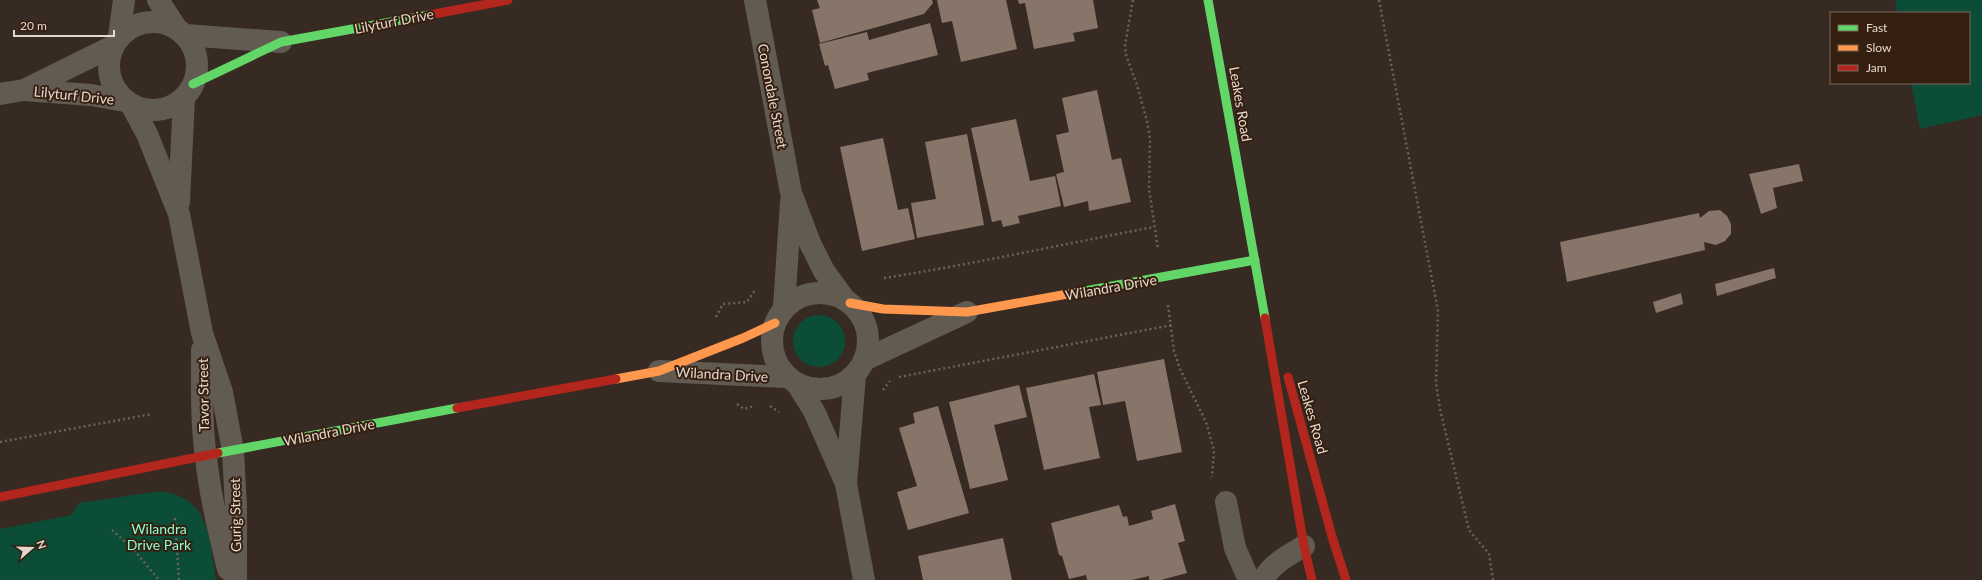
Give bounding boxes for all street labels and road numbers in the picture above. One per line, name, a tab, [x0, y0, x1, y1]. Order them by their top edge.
street label: Lilyturf Drive	[353, 5, 435, 37]
street label: Conondale Street	[754, 42, 792, 150]
street label: Leakes Road	[1226, 65, 1256, 143]
street label: Lilyturf Drive	[33, 82, 115, 108]
street label: Wilandra Drive	[1064, 271, 1158, 303]
street label: Tavor Street	[194, 358, 212, 432]
street label: Wilandra Drive	[675, 363, 769, 385]
street label: Leakes Road	[1294, 378, 1332, 456]
street label: Wilandra Drive	[282, 415, 376, 449]
street label: Gurig Street	[226, 478, 244, 552]

